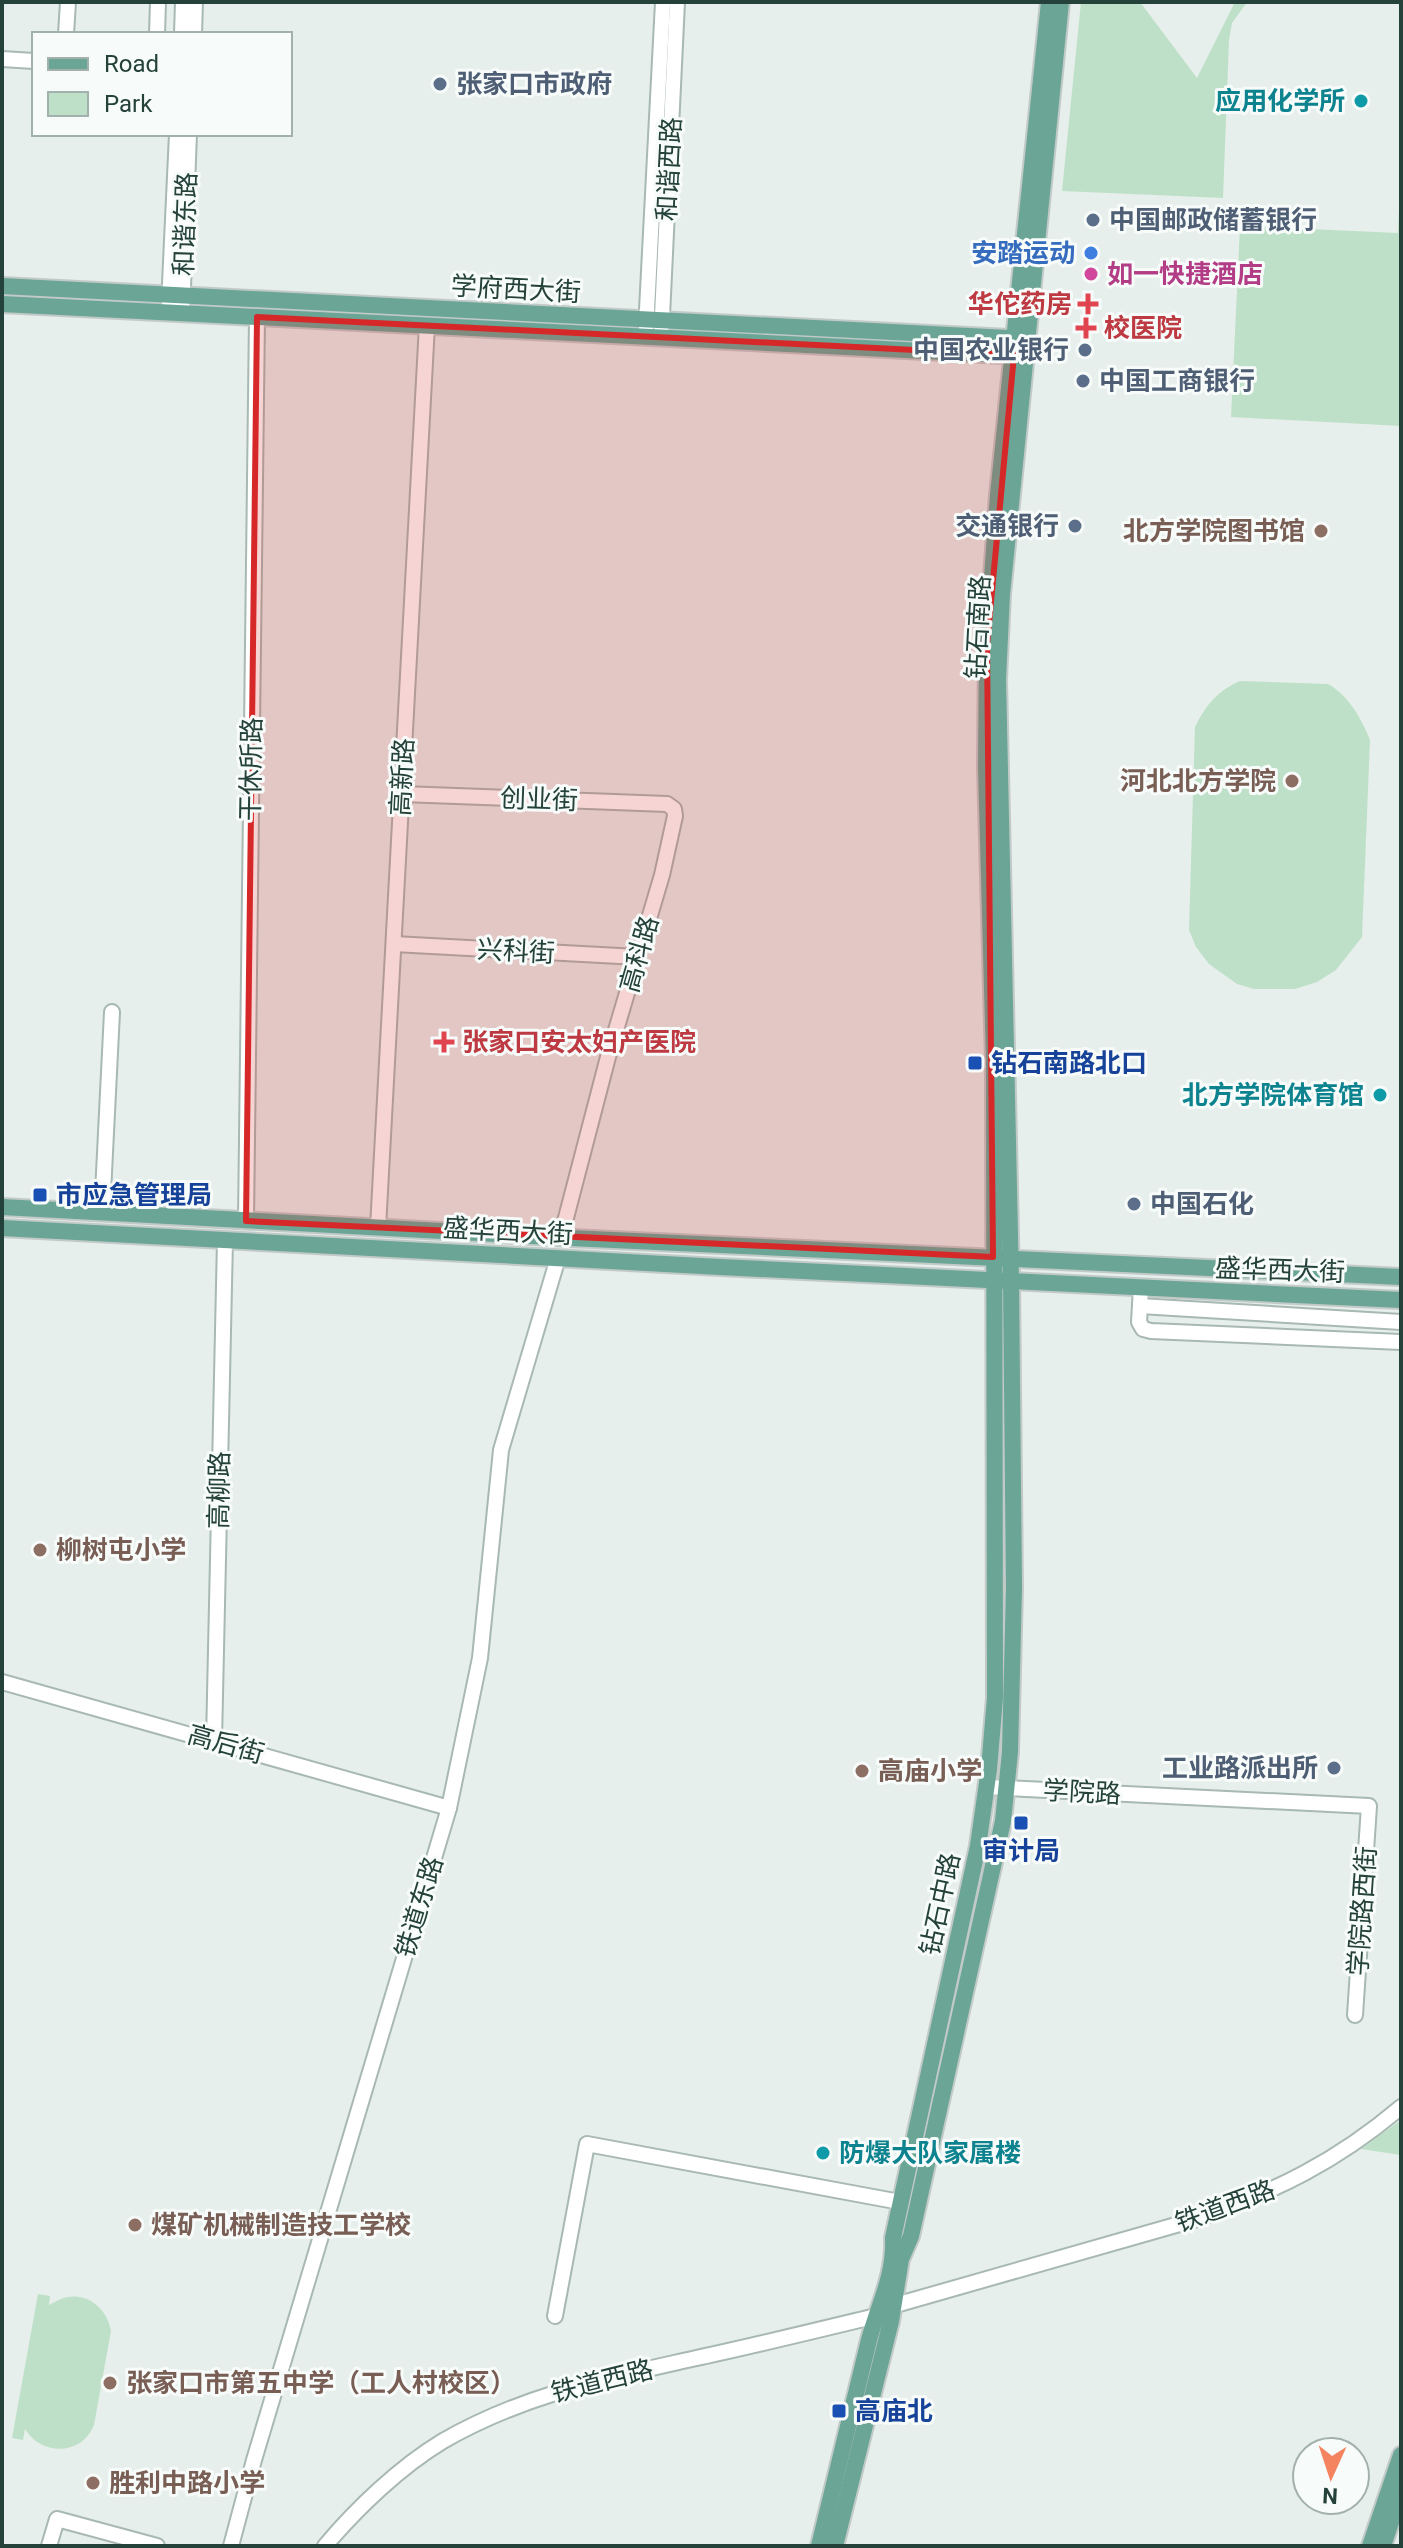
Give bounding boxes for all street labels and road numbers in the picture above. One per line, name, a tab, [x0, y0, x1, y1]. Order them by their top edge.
street label: 和谐西路	[651, 116, 687, 222]
street label: 和谐东路	[168, 172, 202, 276]
street label: 学府西大街	[450, 271, 582, 307]
street label: 钻石南路	[960, 574, 996, 680]
street label: 干休所路	[235, 717, 267, 821]
street label: 高新路	[385, 737, 419, 817]
street label: 创业街	[499, 783, 579, 815]
street label: 高科路	[614, 912, 664, 996]
street label: 兴科街	[476, 934, 556, 968]
street label: 盛华西大街	[442, 1213, 574, 1249]
street label: 盛华西大街	[1215, 1253, 1345, 1287]
street label: 高柳路	[203, 1451, 235, 1529]
street label: 高后街	[184, 1719, 268, 1769]
street label: 学院路	[1042, 1775, 1122, 1809]
street label: 学院路西街	[1343, 1845, 1381, 1977]
street label: 钻石中路	[915, 1850, 965, 1958]
street label: 铁道东路	[389, 1853, 449, 1961]
street label: 铁道西路	[1171, 2174, 1279, 2238]
street label: 铁道西路	[548, 2354, 656, 2408]

